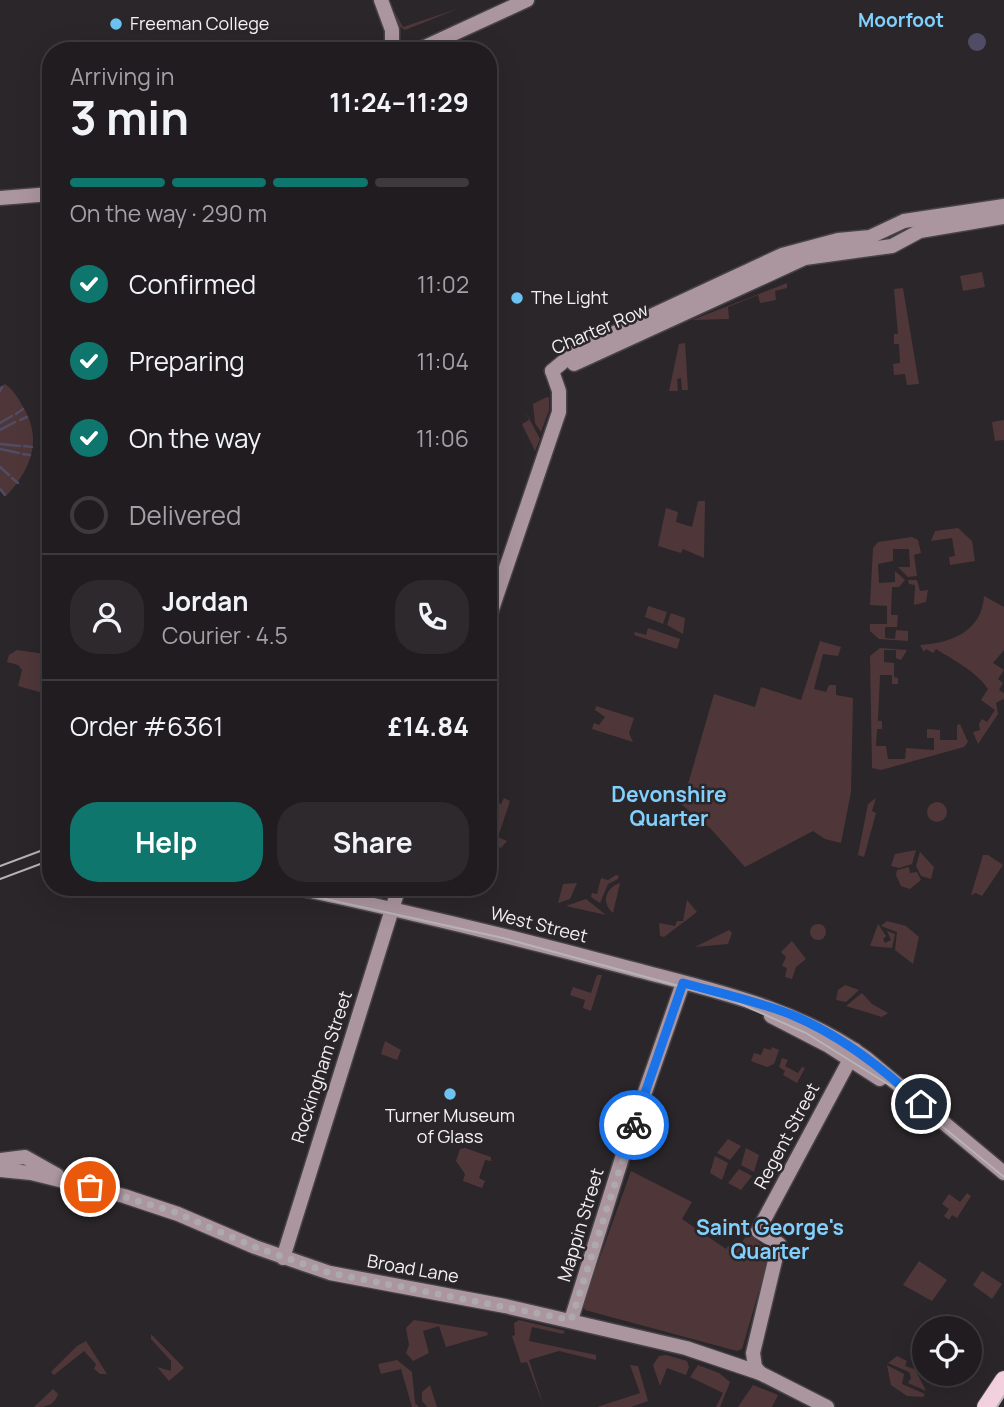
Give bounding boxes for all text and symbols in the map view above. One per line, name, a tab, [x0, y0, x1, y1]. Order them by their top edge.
district label: Moorfoot	[858, 7, 944, 33]
place label: Freeman College	[130, 11, 269, 35]
marker: Freeman College	[108, 16, 124, 32]
text: Arriving in	[70, 60, 175, 92]
text: 11:24–11:29	[329, 84, 469, 120]
text: 3 min	[70, 86, 189, 149]
text: On the way · 290 m	[70, 197, 267, 229]
icon: check	[70, 265, 108, 303]
text: Confirmed	[129, 266, 256, 302]
text: 11:02	[417, 268, 469, 300]
place label: The Light	[531, 285, 609, 309]
marker: The Light	[509, 290, 525, 306]
street label: Charter Row	[548, 297, 652, 359]
icon: check	[70, 342, 108, 380]
text: Preparing	[129, 343, 245, 379]
text: 11:04	[417, 345, 469, 377]
icon: check	[70, 419, 108, 457]
text: On the way	[129, 420, 261, 456]
text: 11:06	[416, 422, 469, 454]
text: Delivered	[129, 497, 241, 533]
button: person	[70, 580, 144, 654]
button: phone	[395, 580, 469, 654]
text: Jordan	[162, 583, 248, 619]
text: Courier · 4.5	[162, 619, 288, 651]
text: Order #6361	[70, 708, 223, 744]
text: £14.84	[388, 708, 469, 744]
district label: Devonshire Quarter	[611, 780, 727, 832]
button: Help	[70, 802, 263, 882]
button: Share	[277, 802, 469, 882]
street label: West Street	[488, 900, 590, 948]
street label: Rockingham Street	[285, 987, 357, 1146]
pin	[891, 1074, 951, 1134]
street label: Regent Street	[748, 1078, 824, 1193]
icon: home	[902, 1085, 940, 1123]
marker: Turner Museum of Glass	[442, 1086, 458, 1102]
courier	[599, 1090, 669, 1160]
place label: Turner Museum of Glass	[385, 1103, 515, 1148]
icon: bike	[615, 1106, 653, 1144]
pin	[60, 1157, 120, 1217]
street label: Mappin Street	[551, 1165, 609, 1285]
icon: bag	[71, 1168, 109, 1206]
district label: Saint George's Quarter	[696, 1213, 844, 1265]
street label: Broad Lane	[365, 1248, 461, 1288]
map controls	[912, 1316, 982, 1386]
button: locate	[912, 1316, 982, 1386]

